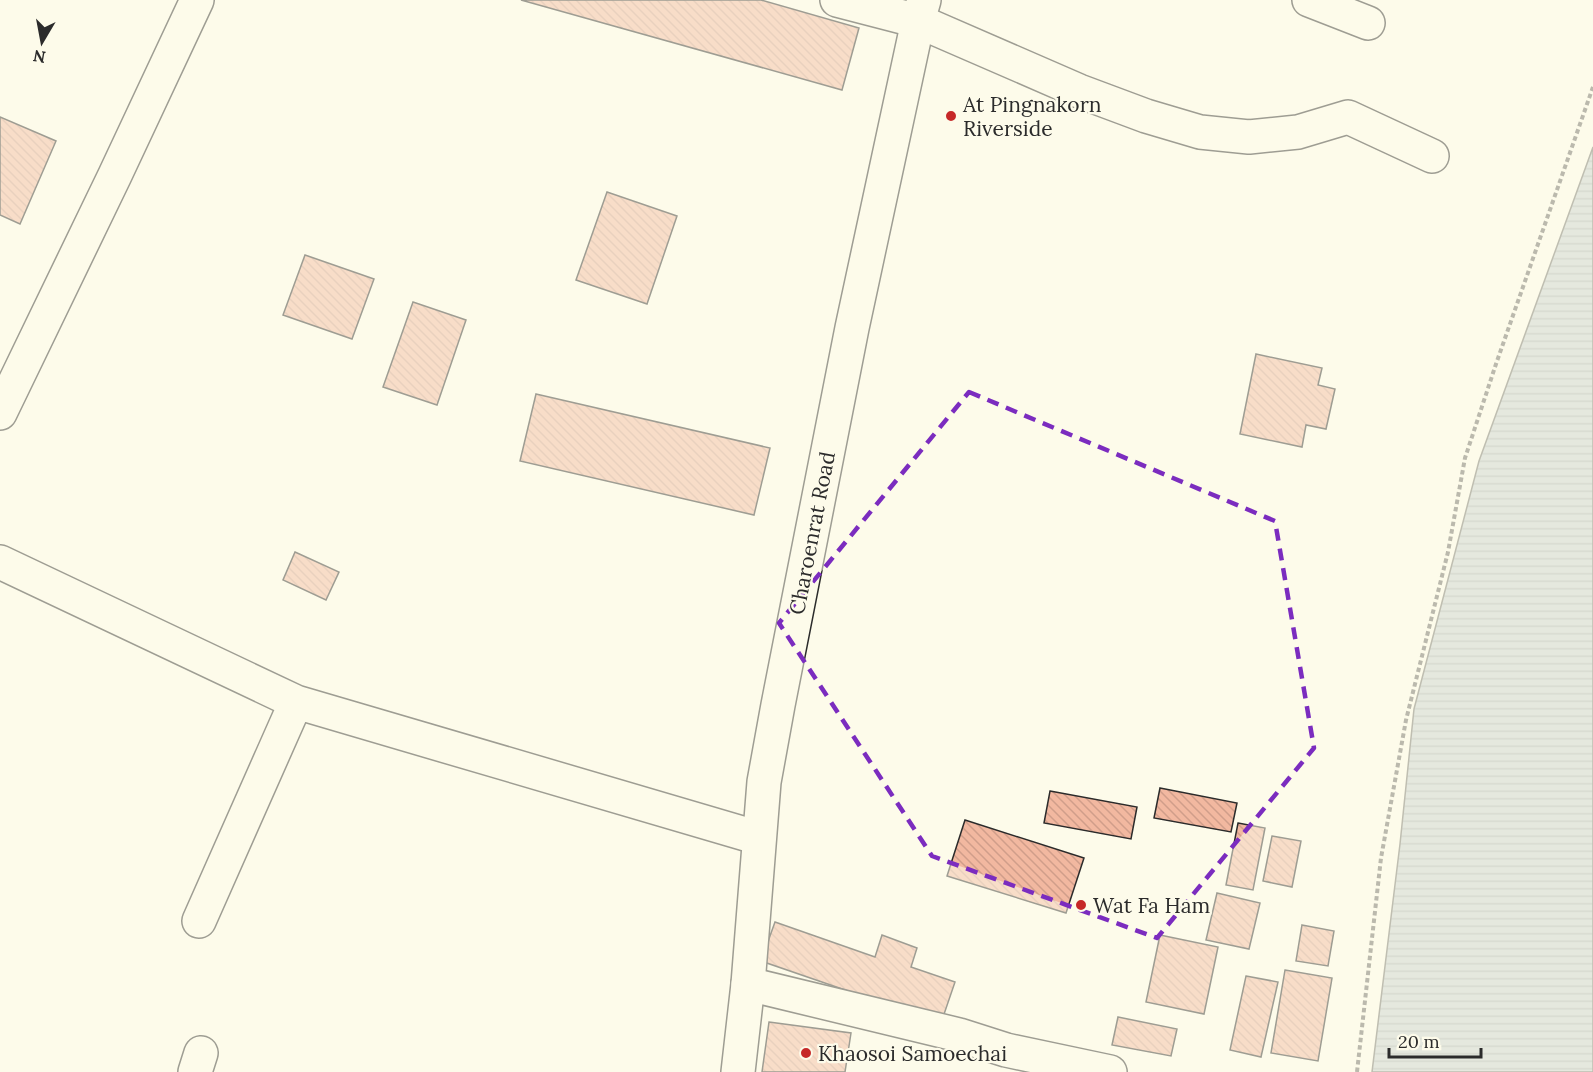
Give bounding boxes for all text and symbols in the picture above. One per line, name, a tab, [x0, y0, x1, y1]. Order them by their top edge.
north arrow	[12, 12, 72, 72]
text: N	[32, 46, 47, 68]
place label: At Pingnakorn Riverside	[962, 91, 1102, 142]
marker: At Pingnakorn Riverside	[944, 109, 958, 123]
street label: Charoenrat Road	[783, 449, 841, 617]
place label: Wat Fa Ham	[1093, 892, 1210, 919]
marker: Wat Fa Ham	[1074, 898, 1088, 912]
scale bar	[1389, 1021, 1480, 1059]
text: 20 m	[1398, 1030, 1440, 1053]
place label: Khaosoi Samoechai	[818, 1040, 1007, 1067]
marker: Khaosoi Samoechai	[799, 1046, 813, 1060]

